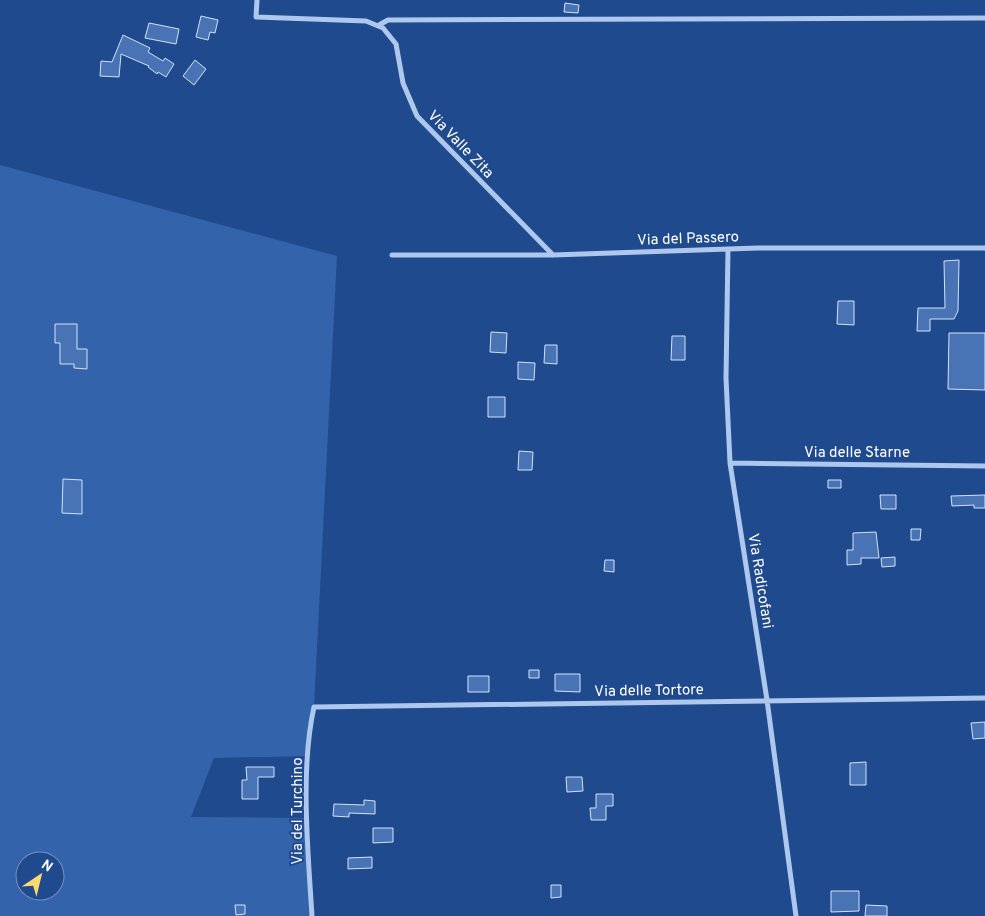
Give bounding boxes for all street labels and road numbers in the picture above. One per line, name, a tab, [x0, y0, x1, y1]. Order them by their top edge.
street label: Via Valle Zita	[423, 107, 497, 183]
street label: Via del Passero	[637, 228, 739, 251]
street label: Via delle Starne	[804, 444, 910, 463]
street label: Via Radicofani	[743, 532, 776, 630]
street label: Via delle Tortore	[594, 681, 704, 702]
street label: Via del Turchino	[289, 757, 308, 865]

